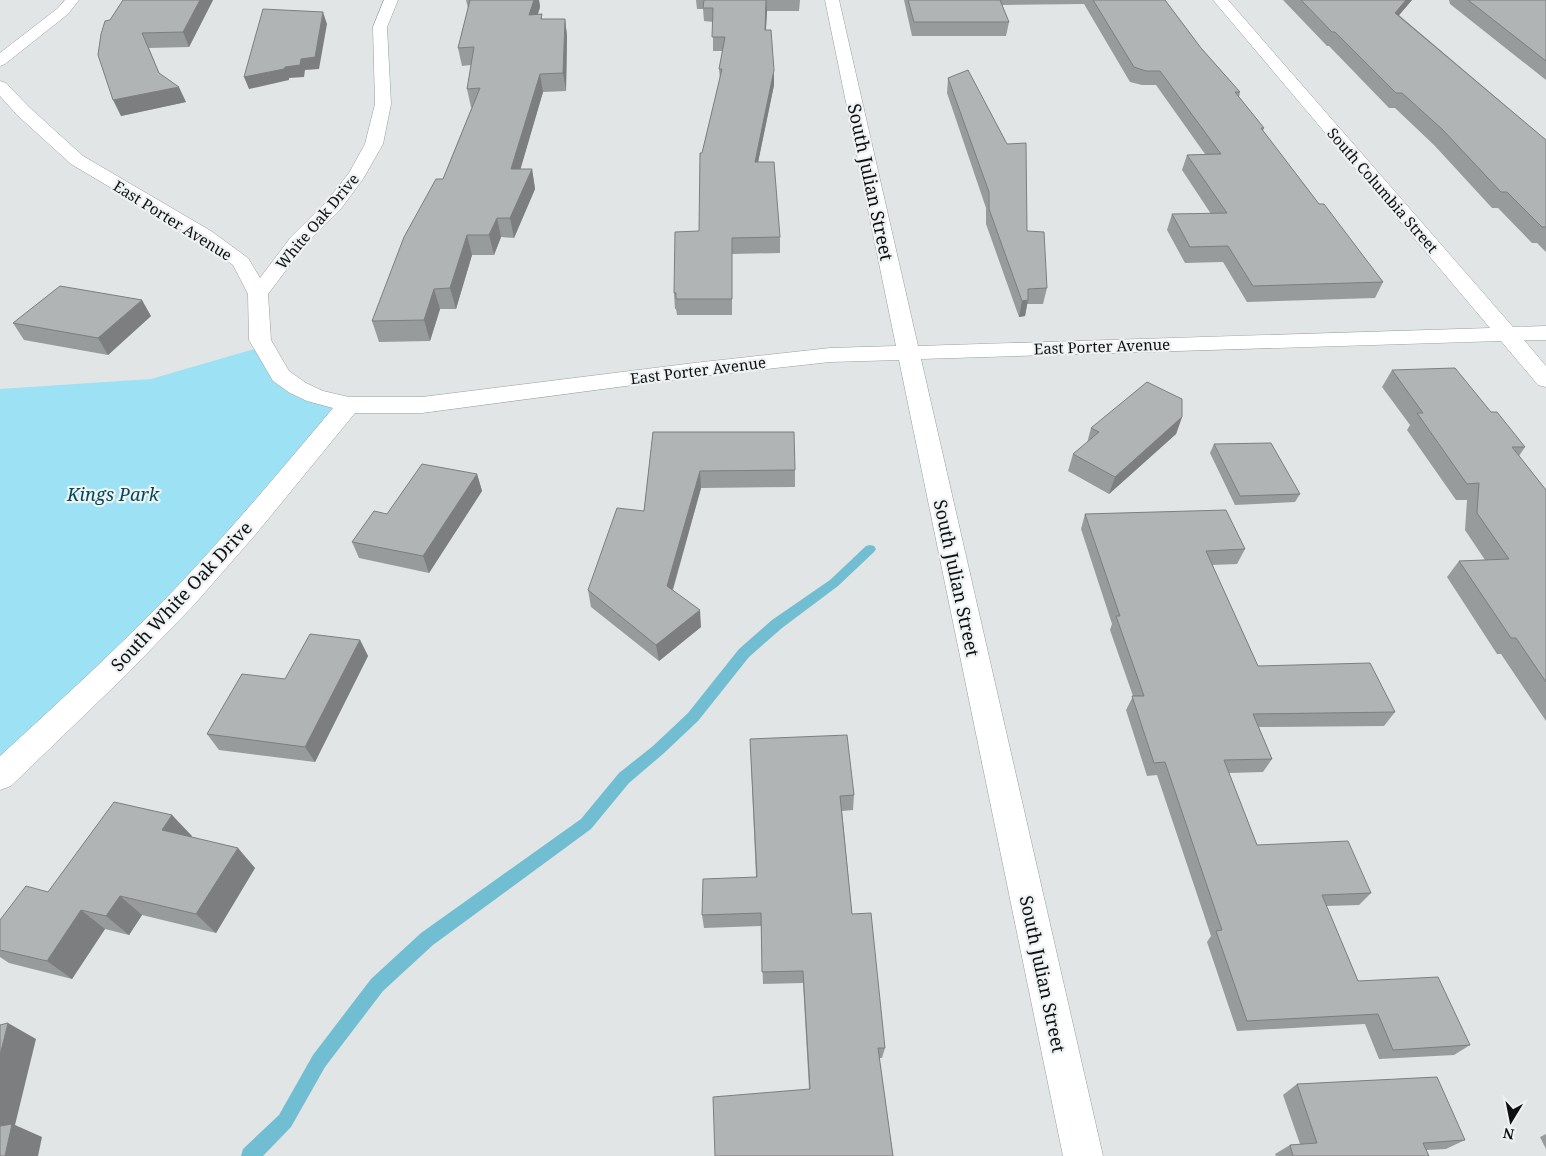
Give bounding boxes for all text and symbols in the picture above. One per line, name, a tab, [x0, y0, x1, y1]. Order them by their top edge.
street label: South Julian Street	[843, 101, 899, 263]
street label: South Columbia Street	[1323, 123, 1443, 257]
street label: White Oak Drive	[271, 169, 363, 273]
street label: East Porter Avenue	[110, 175, 236, 265]
street label: East Porter Avenue	[1033, 334, 1171, 358]
street label: East Porter Avenue	[629, 352, 767, 388]
park label: Kings Park	[66, 482, 160, 506]
street label: South Julian Street	[929, 497, 985, 659]
street label: South White Oak Drive	[105, 516, 257, 676]
street label: South Julian Street	[1015, 893, 1071, 1055]
north arrow	[1486, 1096, 1536, 1146]
text: N	[1502, 1124, 1516, 1145]

